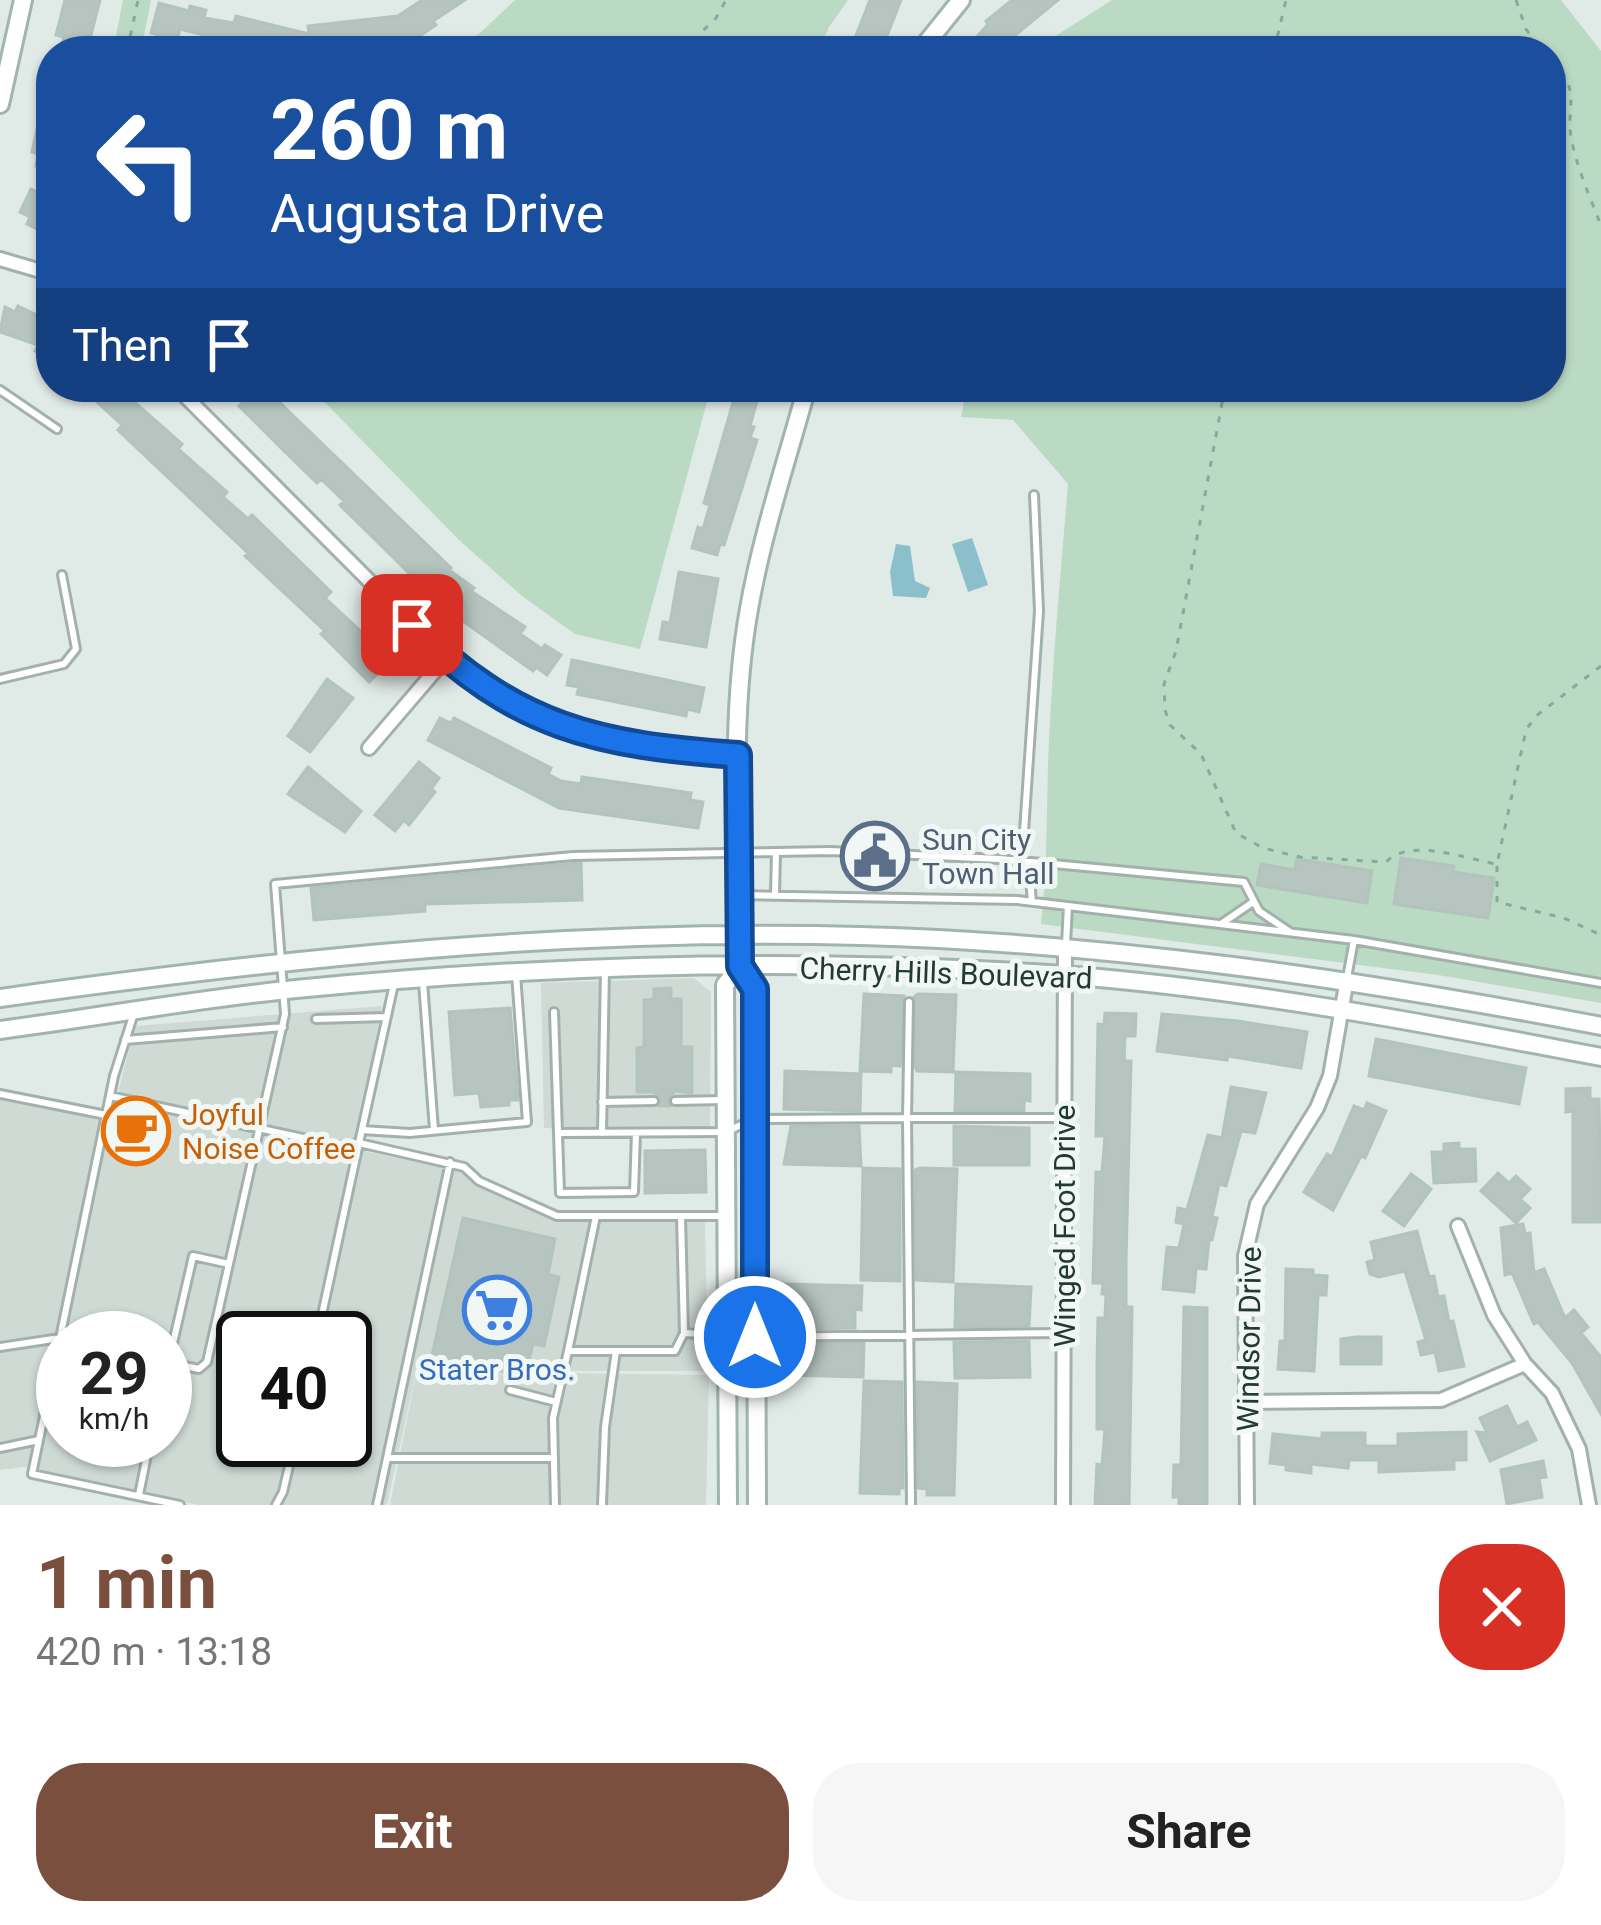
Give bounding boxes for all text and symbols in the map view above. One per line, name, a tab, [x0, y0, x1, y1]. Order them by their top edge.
text: 260 m	[270, 81, 508, 180]
icon: left	[72, 84, 228, 240]
text: Augusta Drive	[270, 182, 604, 245]
icon: arrive	[196, 312, 262, 378]
text: Then	[72, 319, 172, 372]
pin	[361, 574, 463, 676]
icon: arrive	[379, 592, 445, 658]
public building icon: Sun City Town Hall	[840, 821, 910, 891]
place label: Sun City Town Hall	[922, 822, 1054, 891]
street label: Cherry Hills Boulevard	[799, 950, 1093, 996]
cafe icon: Joyful Noise Coffee	[101, 1096, 171, 1166]
place label: Joyful Noise Coffee	[182, 1097, 356, 1166]
street label: Winged Foot Drive	[1047, 1105, 1082, 1347]
street label: Windsor Drive	[1230, 1246, 1268, 1432]
position arrow	[692, 1274, 818, 1400]
supermarket icon: Stater Bros.	[462, 1275, 532, 1345]
speed limit sign: 40	[216, 1311, 372, 1467]
text: 29	[80, 1338, 148, 1409]
place label: Stater Bros.	[419, 1352, 575, 1387]
text: km/h	[79, 1401, 149, 1436]
text: 1 min	[36, 1541, 217, 1626]
button: close	[1439, 1544, 1565, 1670]
text: 420 m · 13:18	[36, 1629, 272, 1675]
button: Exit	[36, 1763, 789, 1901]
button: Share	[813, 1763, 1565, 1901]

